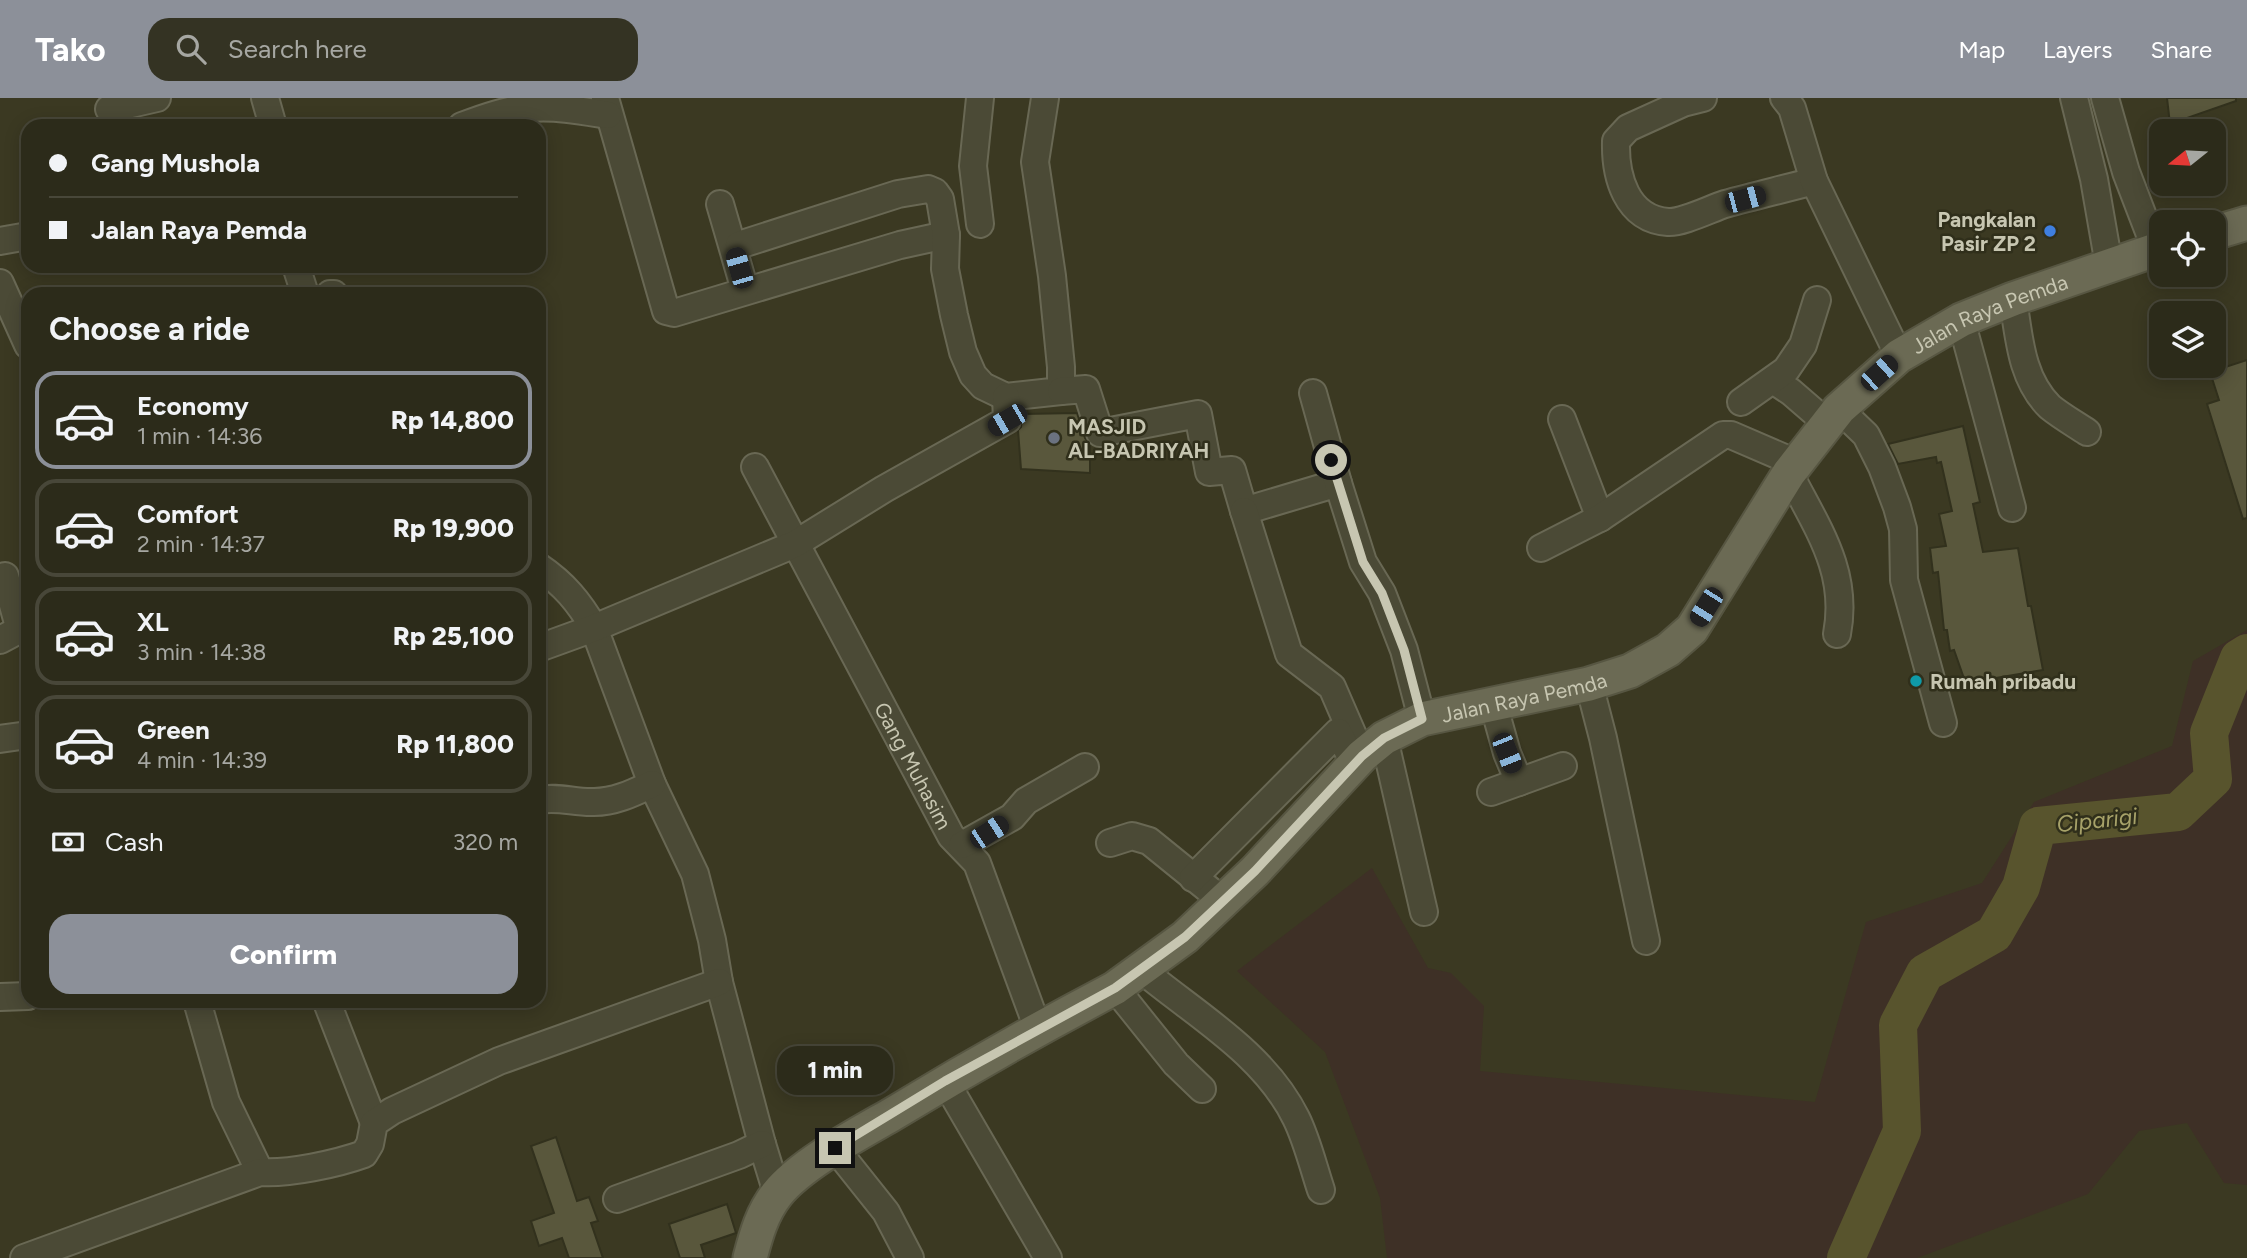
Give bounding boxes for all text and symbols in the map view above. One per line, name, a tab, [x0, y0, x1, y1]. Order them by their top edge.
search box	[148, 18, 638, 81]
text: Tako	[35, 30, 106, 69]
icon: search	[172, 30, 210, 68]
text: Search here	[228, 33, 367, 65]
text: Map	[1958, 35, 2005, 64]
text: Layers	[2043, 35, 2112, 64]
text: Share	[2150, 35, 2212, 64]
north arrow	[2149, 119, 2226, 196]
map controls	[2149, 119, 2226, 378]
text: Gang Mushola	[91, 147, 260, 179]
car	[1722, 183, 1769, 215]
place label: Pangkalan Pasir ZP 2	[1938, 207, 2036, 256]
button: locate	[2149, 210, 2226, 287]
text: Jalan Raya Pemda	[91, 214, 307, 246]
marker: Pangkalan Pasir ZP 2	[2042, 223, 2058, 239]
car	[724, 245, 755, 291]
street label: Jalan Raya Pemda	[1907, 269, 2071, 359]
button: layers	[2149, 301, 2226, 378]
text: Choose a ride	[49, 310, 250, 348]
car	[1857, 351, 1902, 395]
icon: car	[53, 389, 116, 452]
text: Economy	[137, 390, 249, 422]
car	[984, 400, 1031, 440]
text: Rp 14,800	[391, 404, 514, 436]
place label: MASJID AL-BADRIYAH	[1068, 414, 1209, 463]
text: 1 min · 14:36	[137, 422, 262, 450]
marker: MASJID AL-BADRIYAH	[1046, 430, 1062, 446]
route start	[1315, 444, 1347, 476]
icon: car	[53, 497, 116, 560]
text: Comfort	[137, 498, 239, 530]
text: Rp 19,900	[393, 512, 514, 544]
text: 2 min · 14:37	[137, 530, 265, 558]
car	[1686, 584, 1727, 630]
icon: car	[53, 605, 116, 668]
text: XL	[137, 606, 169, 638]
text: Rp 25,100	[393, 620, 514, 652]
text: 3 min · 14:38	[137, 638, 266, 666]
street label: Jalan Raya Pemda	[1439, 667, 1610, 727]
place label: Rumah pribadu	[1930, 669, 2076, 694]
marker: Rumah pribadu	[1908, 673, 1924, 689]
street label: Gang Muhasim	[870, 698, 958, 833]
icon: car	[53, 713, 116, 776]
text: Green	[137, 714, 210, 746]
text: Rp 11,800	[396, 728, 514, 760]
car	[1490, 730, 1525, 776]
text: 4 min · 14:39	[137, 746, 267, 774]
water label: Ciparigi	[2055, 802, 2139, 838]
car	[966, 812, 1013, 852]
icon: cash	[49, 823, 87, 861]
text: Cash	[105, 826, 164, 858]
text: 320 m	[453, 828, 518, 856]
button: Confirm	[49, 914, 518, 994]
callout: 1 min	[777, 1046, 893, 1096]
text: 1 min	[808, 1056, 862, 1084]
route end	[819, 1132, 851, 1164]

